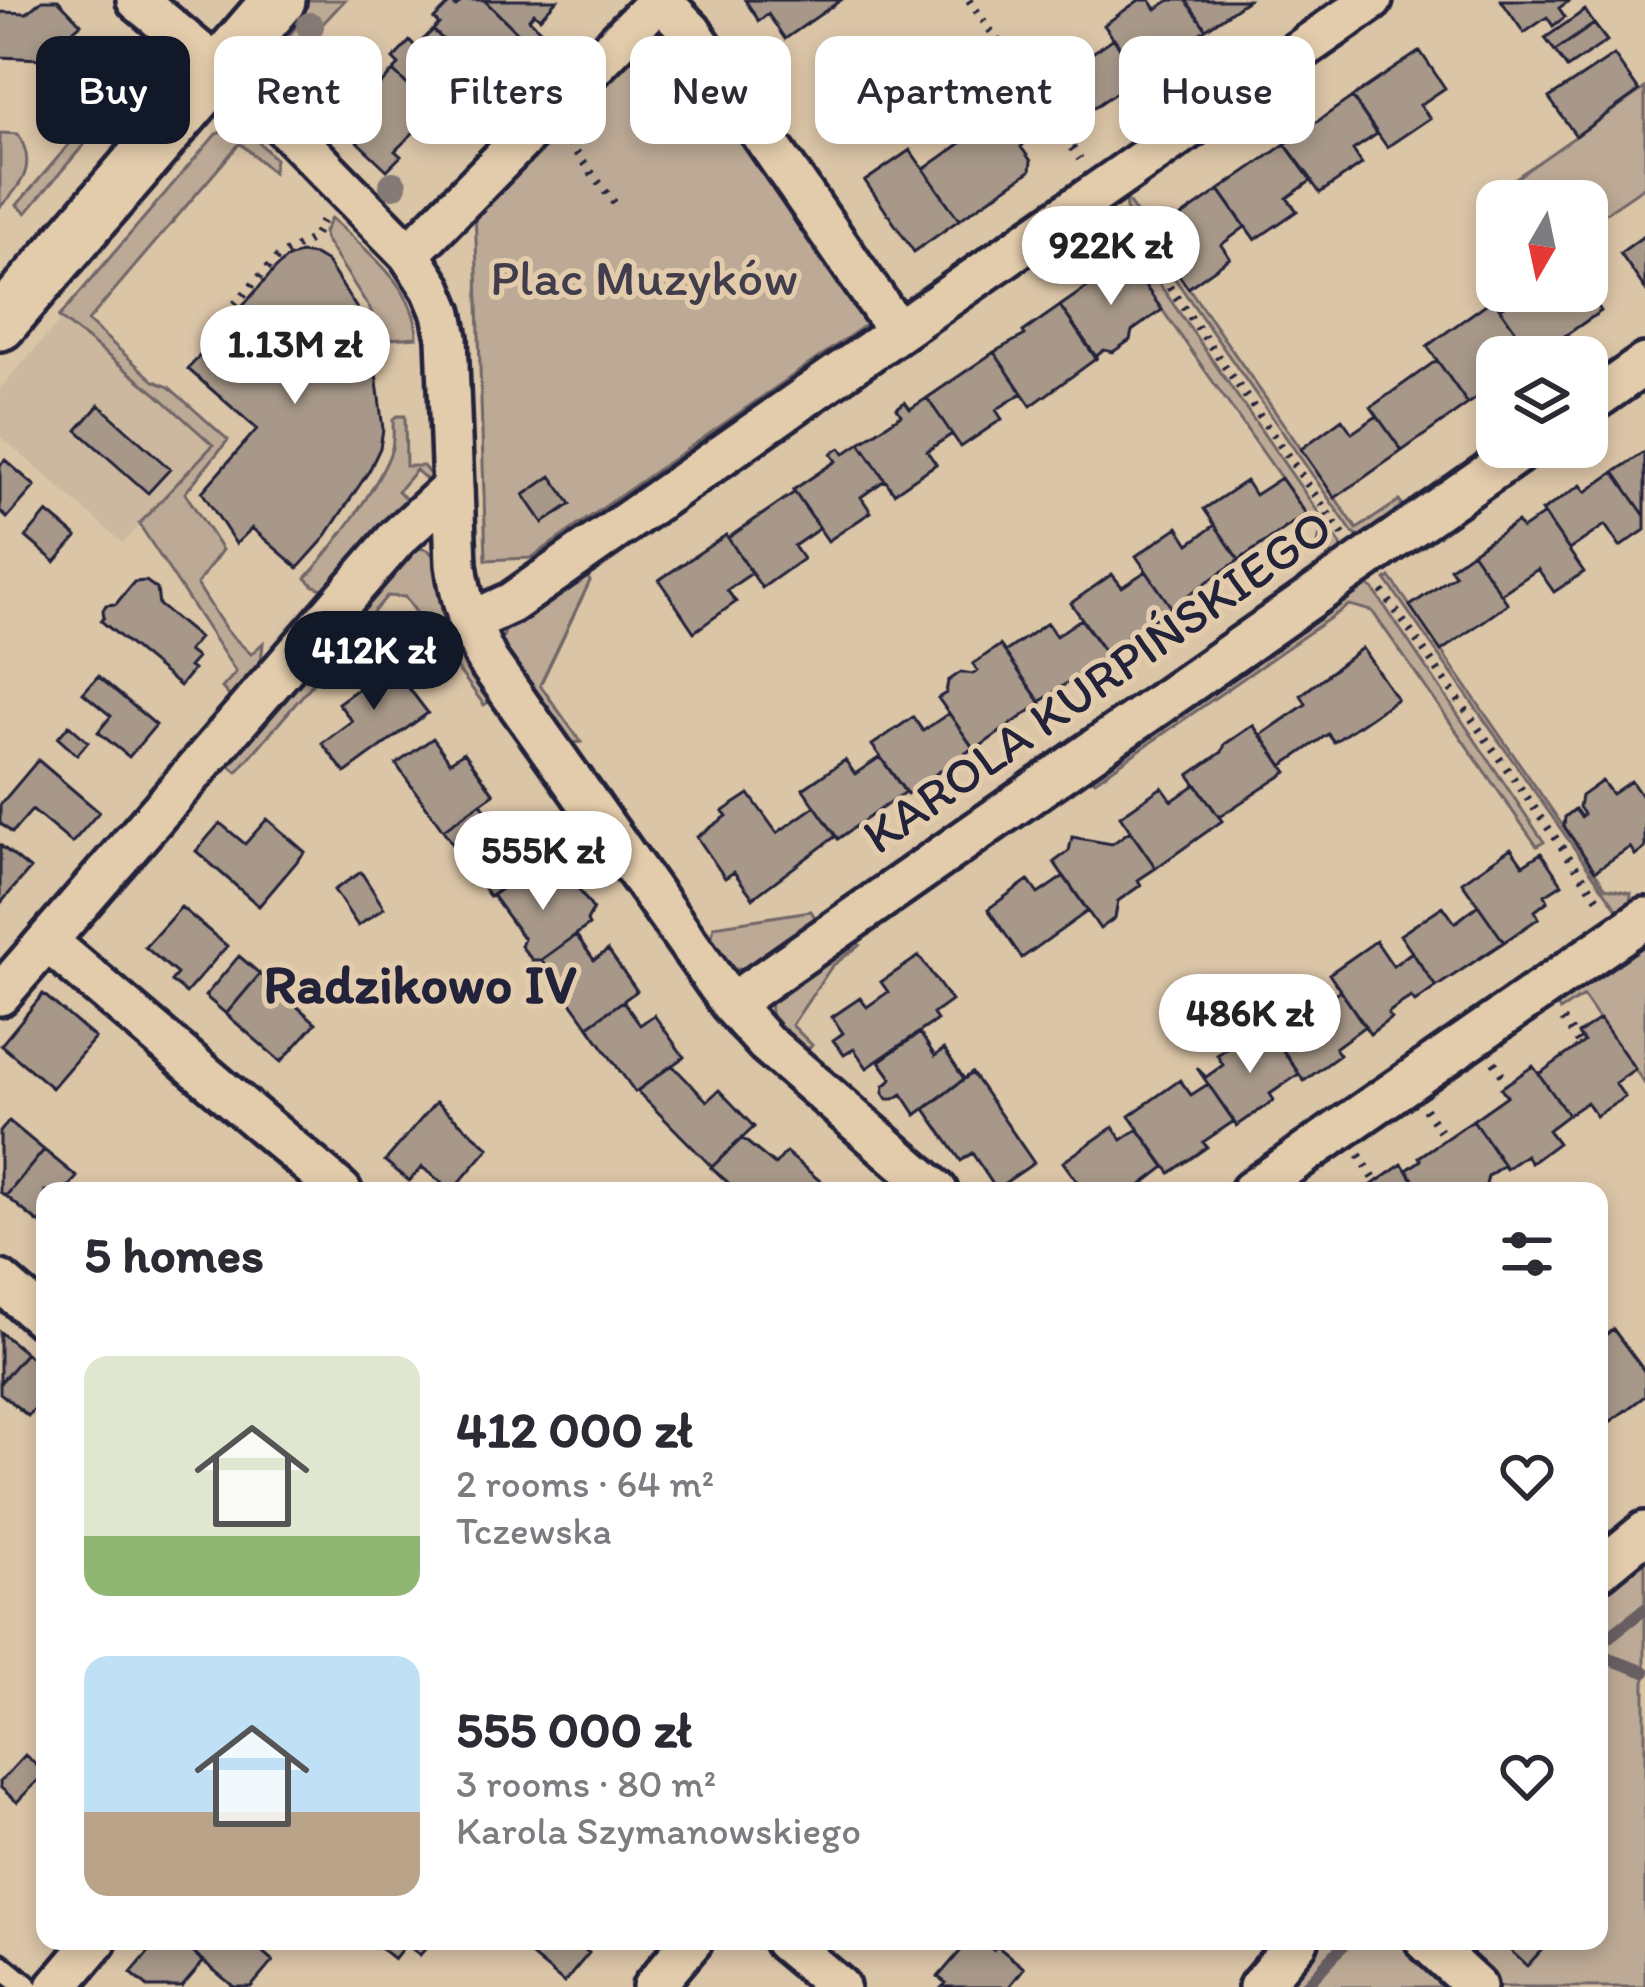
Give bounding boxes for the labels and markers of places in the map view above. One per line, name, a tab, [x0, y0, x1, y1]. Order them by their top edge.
pin: 922K zł	[1000, 206, 1222, 308]
pin: 1.13M zł	[171, 305, 419, 407]
pin: 412K zł	[263, 611, 485, 713]
pin: 555K zł	[432, 811, 654, 913]
pin: 486K zł	[1139, 974, 1361, 1076]

